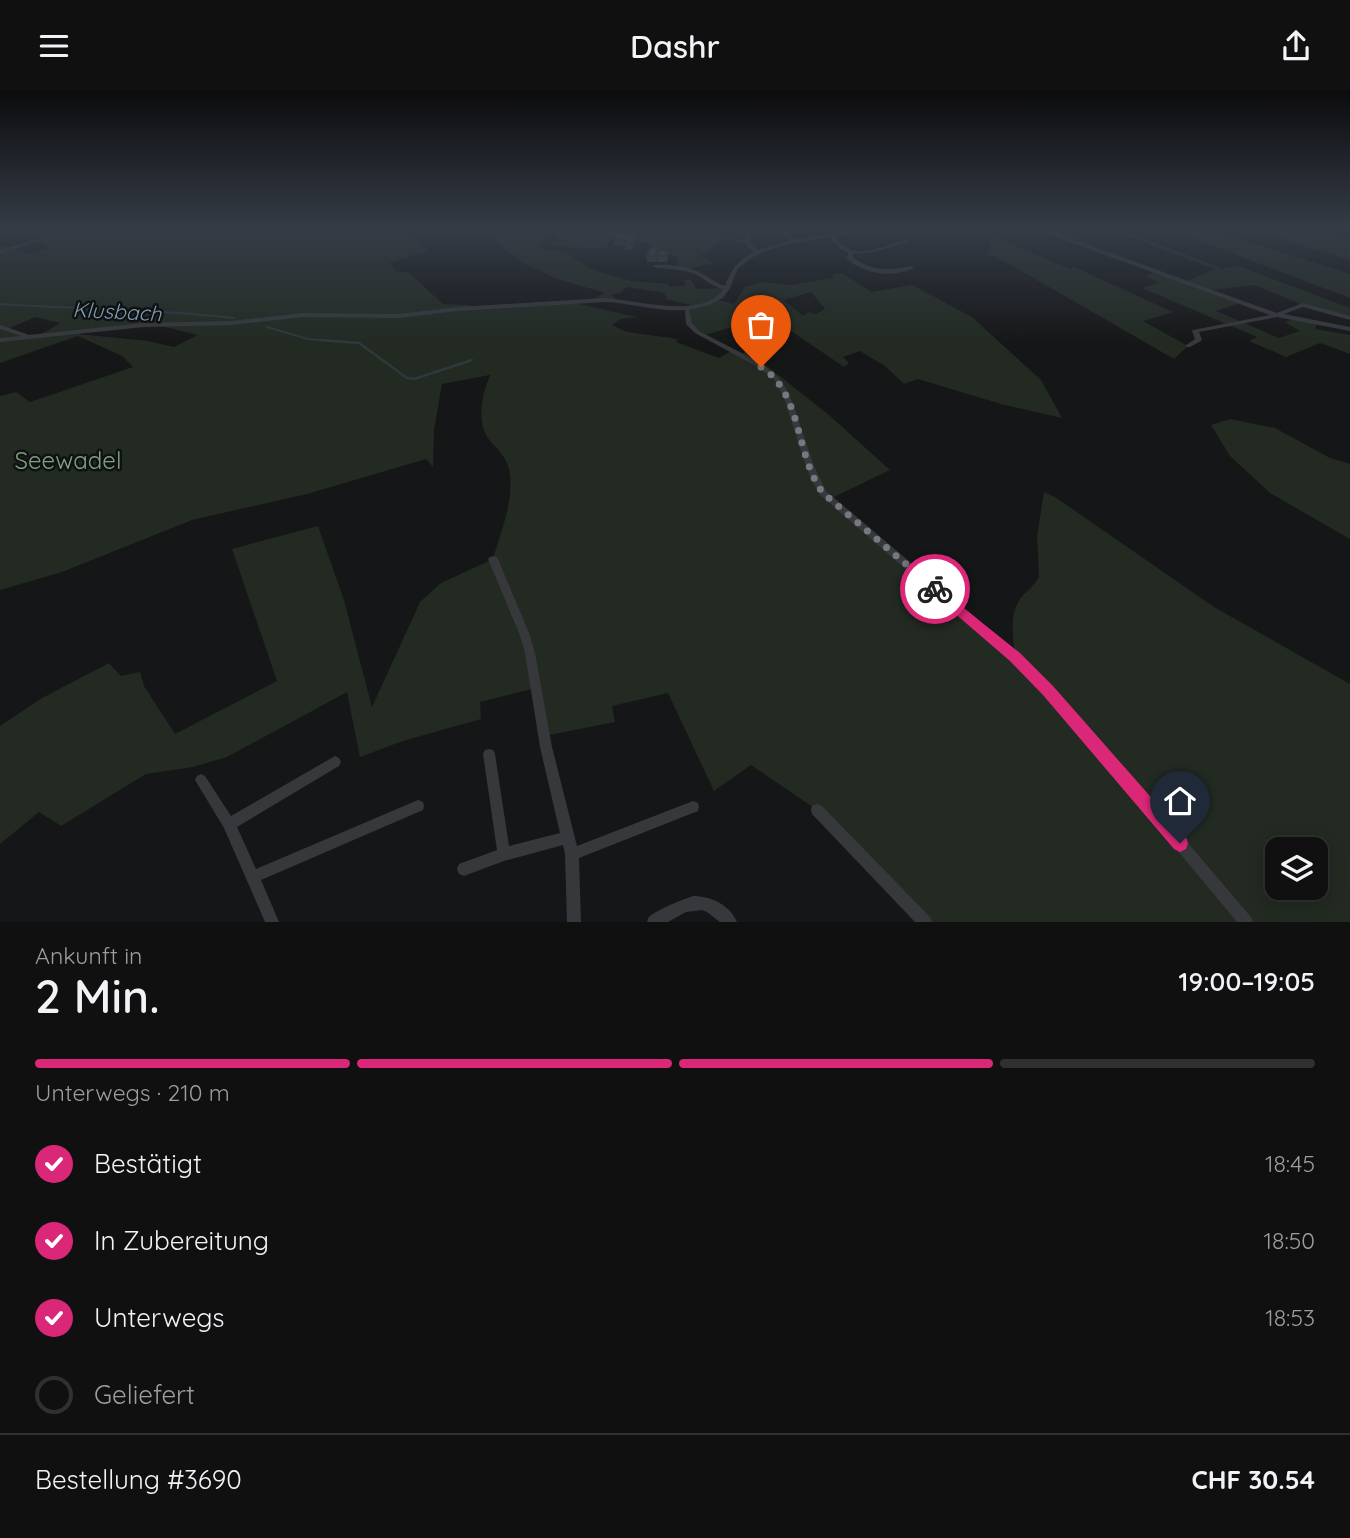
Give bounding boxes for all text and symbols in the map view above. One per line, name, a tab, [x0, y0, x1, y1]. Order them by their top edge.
text: Dashr	[630, 26, 720, 66]
icon: menu	[35, 27, 73, 65]
icon: share	[1277, 27, 1315, 65]
pin	[731, 295, 791, 367]
water label: Klusbach	[72, 296, 163, 326]
icon: bag	[742, 306, 780, 344]
park label: Seewadel	[15, 445, 121, 475]
courier	[900, 554, 970, 624]
icon: bike	[916, 570, 954, 608]
pin	[1150, 771, 1210, 843]
icon: home	[1161, 782, 1199, 820]
map controls	[1265, 837, 1328, 900]
button: layers	[1265, 837, 1328, 900]
text: Ankunft in	[35, 941, 142, 970]
text: 19:00–19:05	[1179, 965, 1315, 998]
text: 2 Min.	[35, 967, 160, 1025]
text: Unterwegs · 210 m	[35, 1078, 230, 1107]
icon: check	[35, 1145, 73, 1183]
text: Bestätigt	[94, 1147, 202, 1180]
text: 18:45	[1265, 1149, 1315, 1178]
icon: check	[35, 1222, 73, 1260]
text: In Zubereitung	[94, 1224, 269, 1257]
text: 18:50	[1264, 1226, 1315, 1255]
icon: check	[35, 1299, 73, 1337]
text: Unterwegs	[94, 1301, 225, 1334]
text: 18:53	[1265, 1303, 1315, 1332]
text: Geliefert	[94, 1378, 195, 1411]
text: Bestellung #3690	[35, 1463, 242, 1496]
text: CHF 30.54	[1191, 1463, 1315, 1496]

